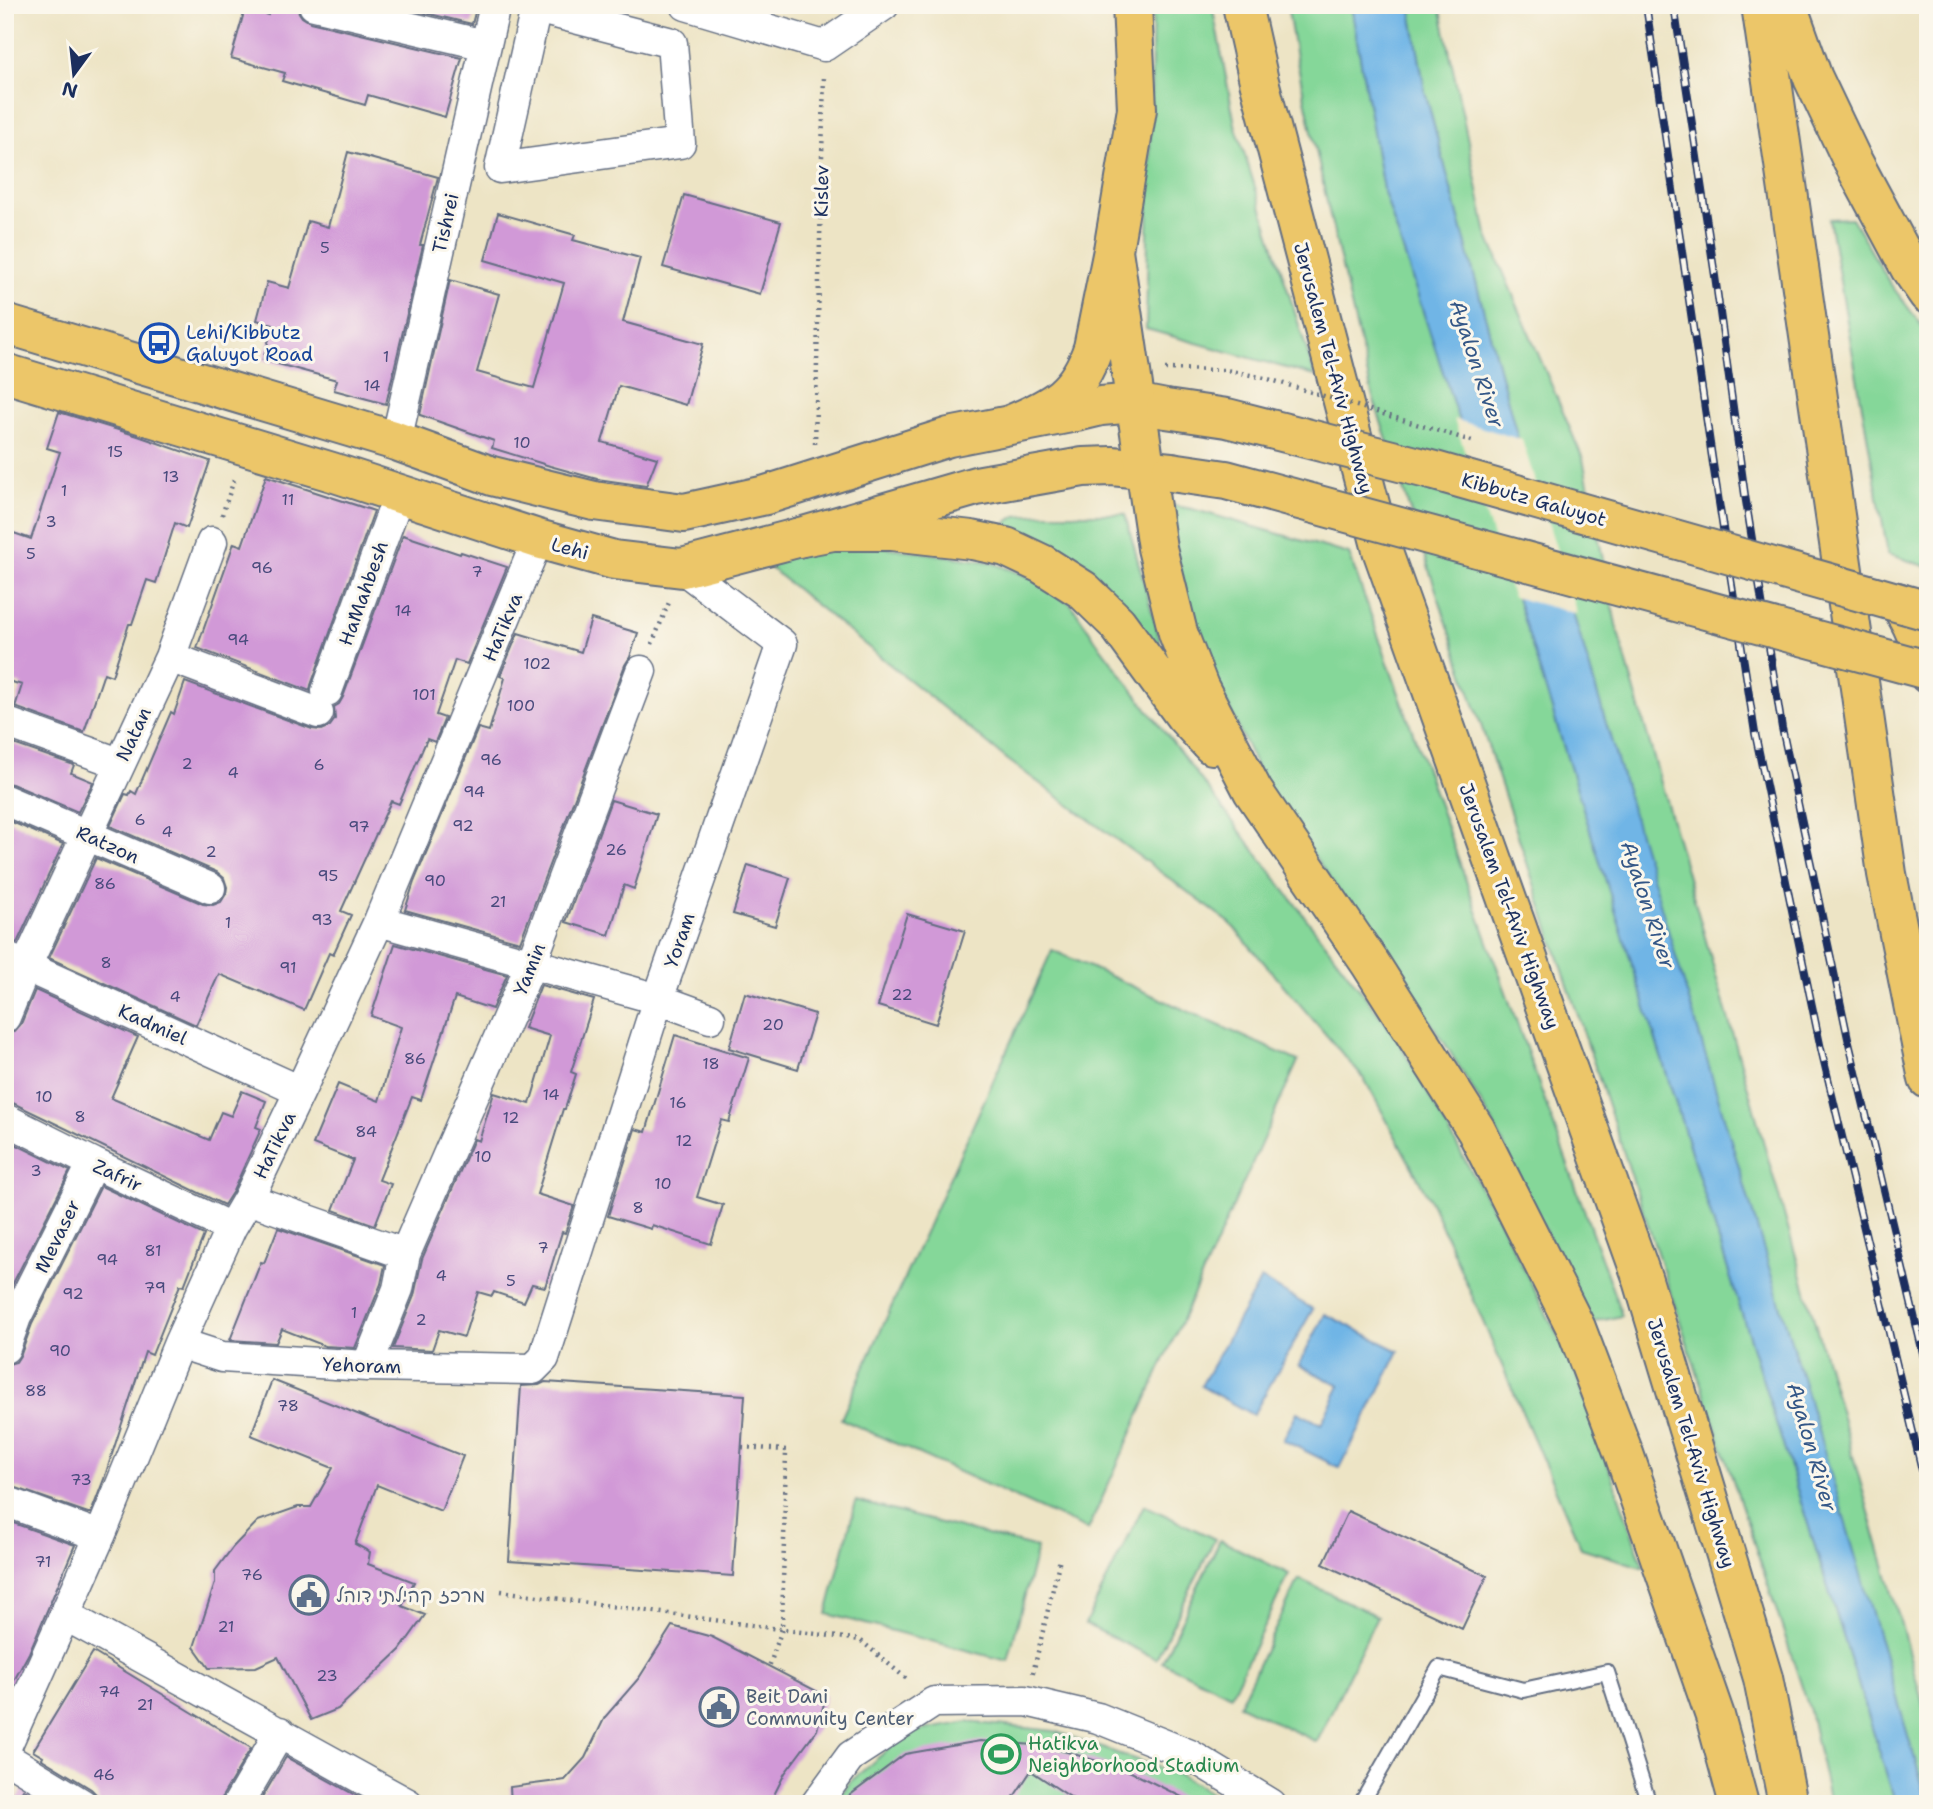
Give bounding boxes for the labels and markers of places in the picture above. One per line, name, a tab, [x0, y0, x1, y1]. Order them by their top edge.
place label: Lehi/Kibbutz Galuyot Road	[186, 320, 313, 367]
bus stop icon: Lehi/Kibbutz Galuyot Road	[138, 322, 180, 364]
public building icon: מרכז קהילתי דוהל	[288, 1574, 330, 1616]
place label: מרכז קהילתי דוהל	[336, 1583, 485, 1608]
place label: Beit Dani Community Center	[746, 1684, 915, 1731]
public building icon: Beit Dani Community Center	[698, 1686, 740, 1728]
place label: Hatikva Neighborhood Stadium	[1028, 1731, 1239, 1778]
sports icon: Hatikva Neighborhood Stadium	[980, 1733, 1022, 1775]

